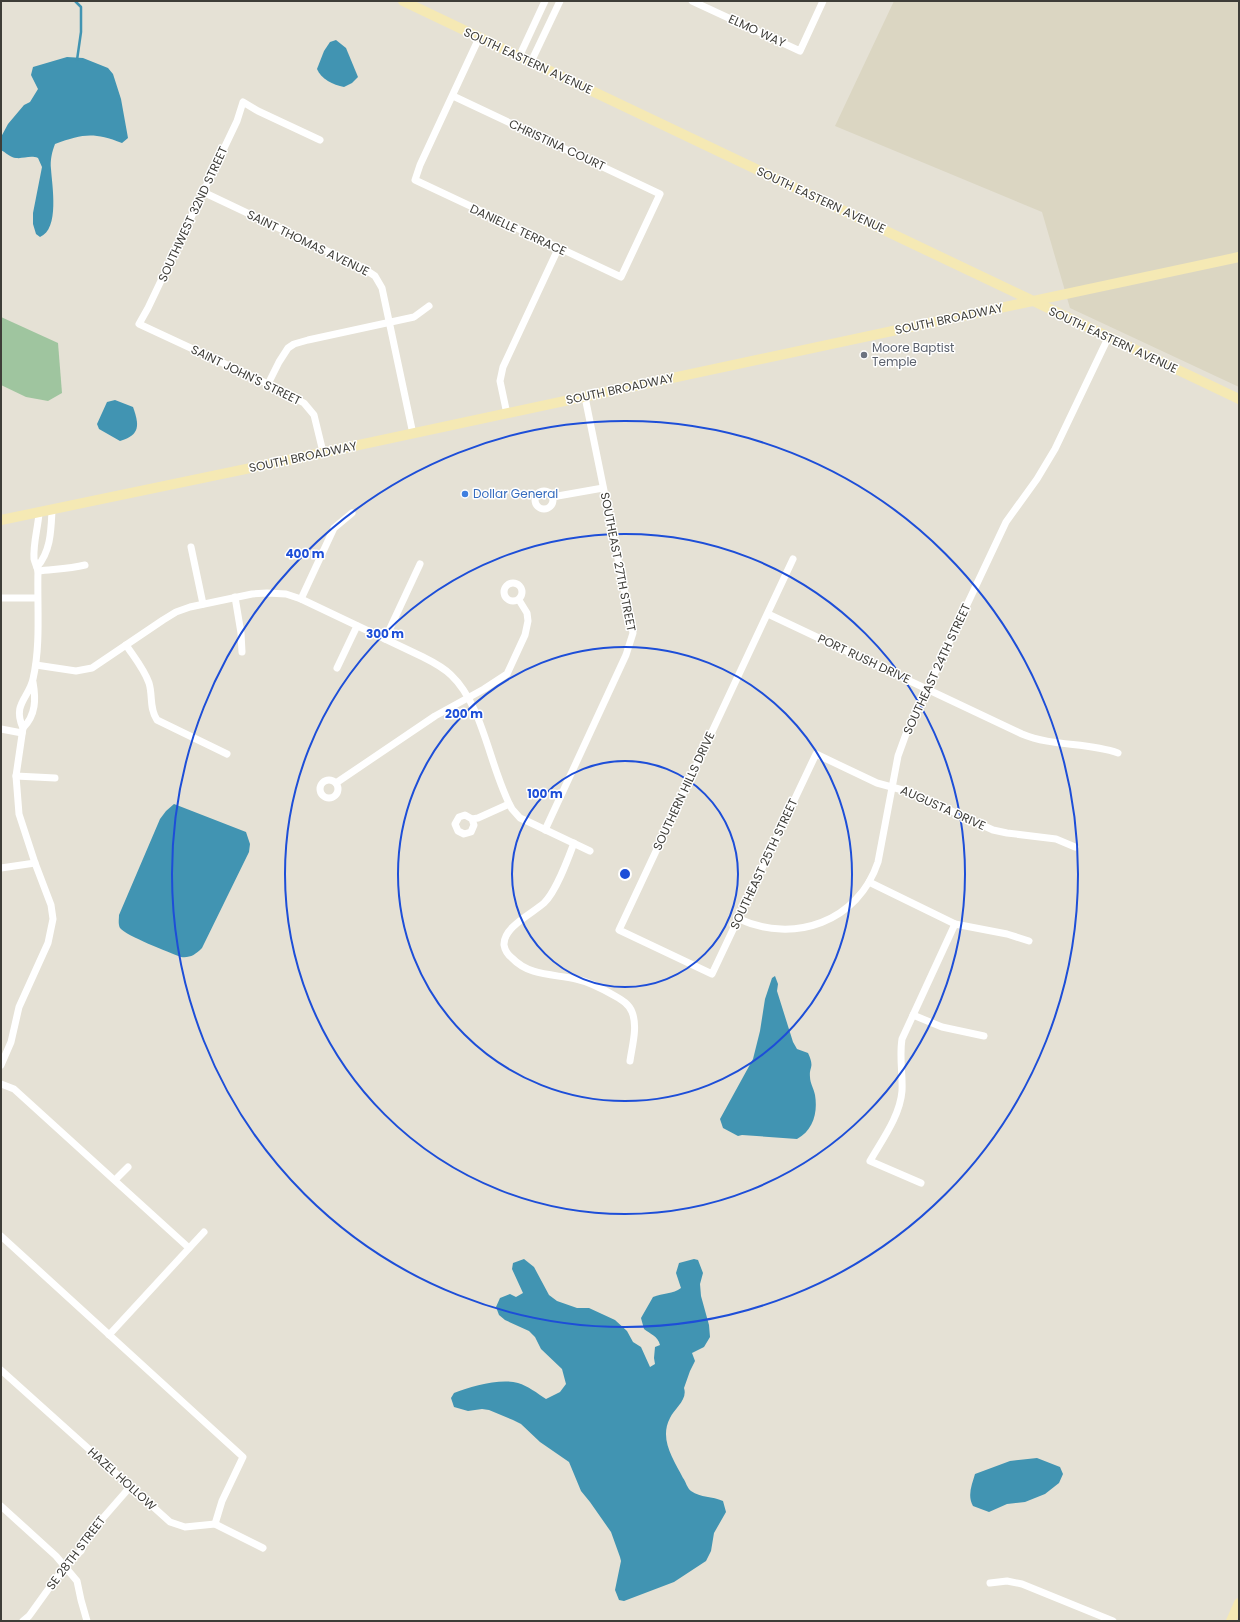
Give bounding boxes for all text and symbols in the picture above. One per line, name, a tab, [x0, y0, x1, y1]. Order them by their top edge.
street label: ELMO WAY	[726, 10, 789, 51]
street label: SOUTH EASTERN AVENUE	[461, 23, 595, 98]
street label: CHRISTINA COURT	[506, 115, 609, 175]
street label: SOUTHWEST 32ND STREET	[154, 143, 232, 284]
street label: SOUTH EASTERN AVENUE	[754, 162, 888, 237]
street label: DANIELLE TERRACE	[467, 200, 569, 259]
street label: SAINT THOMAS AVENUE	[244, 206, 372, 280]
street label: SOUTH BROADWAY	[893, 299, 1004, 338]
street label: SOUTH EASTERN AVENUE	[1046, 302, 1180, 377]
place label: Moore Baptist Temple	[872, 339, 954, 370]
street label: SAINT JOHN'S STREET	[188, 340, 305, 409]
marker: Moore Baptist Temple	[859, 350, 869, 360]
street label: SOUTH BROADWAY	[564, 369, 675, 408]
street label: SOUTH BROADWAY	[247, 437, 358, 476]
place label: Dollar General	[473, 485, 558, 502]
marker: Dollar General	[460, 489, 470, 499]
street label: SOUTHEAST 27TH STREET	[597, 491, 640, 633]
text: 400 m	[285, 545, 325, 562]
street label: SOUTHEAST 24TH STREET	[899, 600, 975, 737]
text: 300 m	[366, 625, 404, 642]
street label: PORT RUSH DRIVE	[815, 630, 913, 687]
text: 200 m	[445, 705, 483, 722]
street label: SOUTHERN HILLS DRIVE	[649, 729, 719, 853]
street label: AUGUSTA DRIVE	[898, 781, 988, 834]
text: 100 m	[527, 785, 563, 802]
street label: SOUTHEAST 25TH STREET	[726, 795, 802, 932]
centre of rings	[618, 867, 632, 881]
street label: HAZEL HOLLOW	[84, 1443, 160, 1514]
street label: SE 28TH STREET	[42, 1512, 109, 1593]

